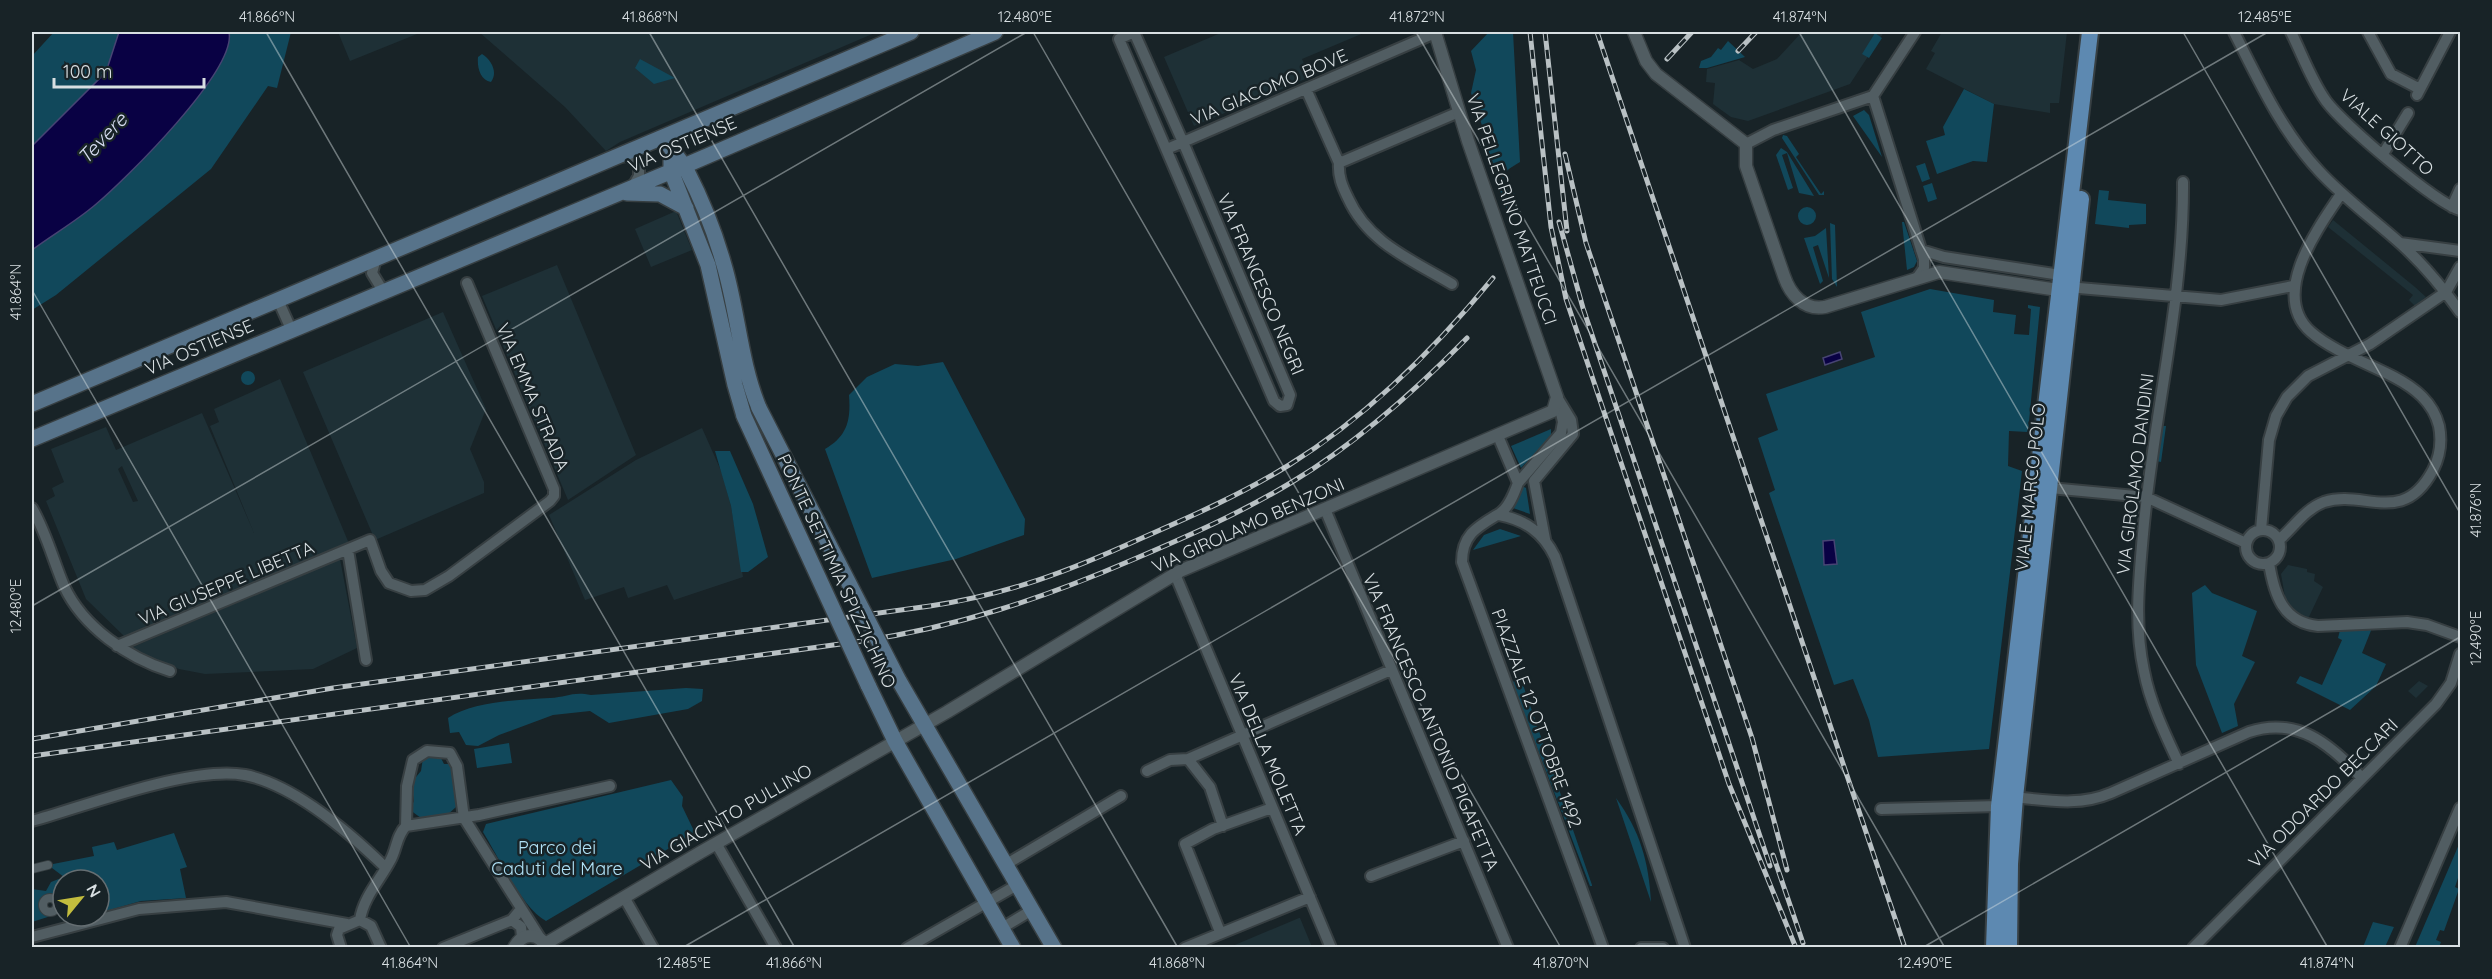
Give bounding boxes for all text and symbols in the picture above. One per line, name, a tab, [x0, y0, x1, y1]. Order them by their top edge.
text: 41.866°N	[239, 7, 295, 26]
text: 41.868°N	[622, 7, 678, 26]
text: 12.480°E	[998, 7, 1052, 26]
text: 41.872°N	[1389, 7, 1445, 26]
text: 41.874°N	[1773, 7, 1827, 26]
text: 12.485°E	[2238, 7, 2292, 26]
street label: VIA GIACOMO BOVE	[1187, 44, 1351, 130]
scale bar	[54, 51, 204, 89]
text: 100 m	[63, 60, 112, 83]
street label: VIALE GIOTTO	[2335, 84, 2439, 180]
street label: VIA PELLEGRINO MATTEUCCI	[1462, 90, 1562, 328]
water label: Tevere	[72, 107, 132, 169]
street label: VIA OSTIENSE	[624, 111, 740, 177]
street label: VIA FRANCESCO NEGRI	[1212, 190, 1310, 378]
text: 41.864°N	[6, 264, 25, 320]
street label: VIA OSTIENSE	[141, 314, 257, 380]
street label: VIA EMMA STRADA	[491, 319, 575, 475]
street label: VIA GIROLAMO DANDINI	[2111, 372, 2159, 576]
street label: VIALE MARCO POLO	[2010, 402, 2050, 572]
street label: PONTE SETTIMIA SPIZZICHINO	[773, 450, 901, 692]
street label: VIA GIROLAMO BENZONI	[1148, 472, 1348, 578]
text: 41.876°N	[2466, 483, 2485, 537]
street label: VIA GIUSEPPE LIBETTA	[135, 535, 318, 630]
street label: VIA FRANCESCO ANTONIO PIGAFETTA	[1358, 570, 1504, 874]
text: 12.480°E	[6, 579, 25, 633]
street label: PIAZZALE 12 OTTOBRE 1492	[1487, 605, 1587, 831]
text: 12.490°E	[2466, 611, 2485, 665]
street label: VIA DELLA MOLETTA	[1224, 670, 1313, 839]
street label: VIA ODOARDO BECCARI	[2243, 713, 2403, 873]
street label: VIA GIACINTO PULLINO	[636, 758, 816, 876]
park label: Parco dei Caduti del Mare	[491, 836, 623, 880]
north arrow	[51, 868, 111, 928]
text: N	[82, 880, 106, 901]
text: 41.864°N	[382, 953, 438, 972]
text: 12.485°E	[657, 953, 711, 972]
text: 41.866°N	[766, 953, 822, 972]
text: 41.868°N	[1149, 953, 1205, 972]
text: 41.870°N	[1533, 953, 1589, 972]
text: 12.490°E	[1898, 953, 1952, 972]
text: 41.874°N	[2300, 953, 2354, 972]

